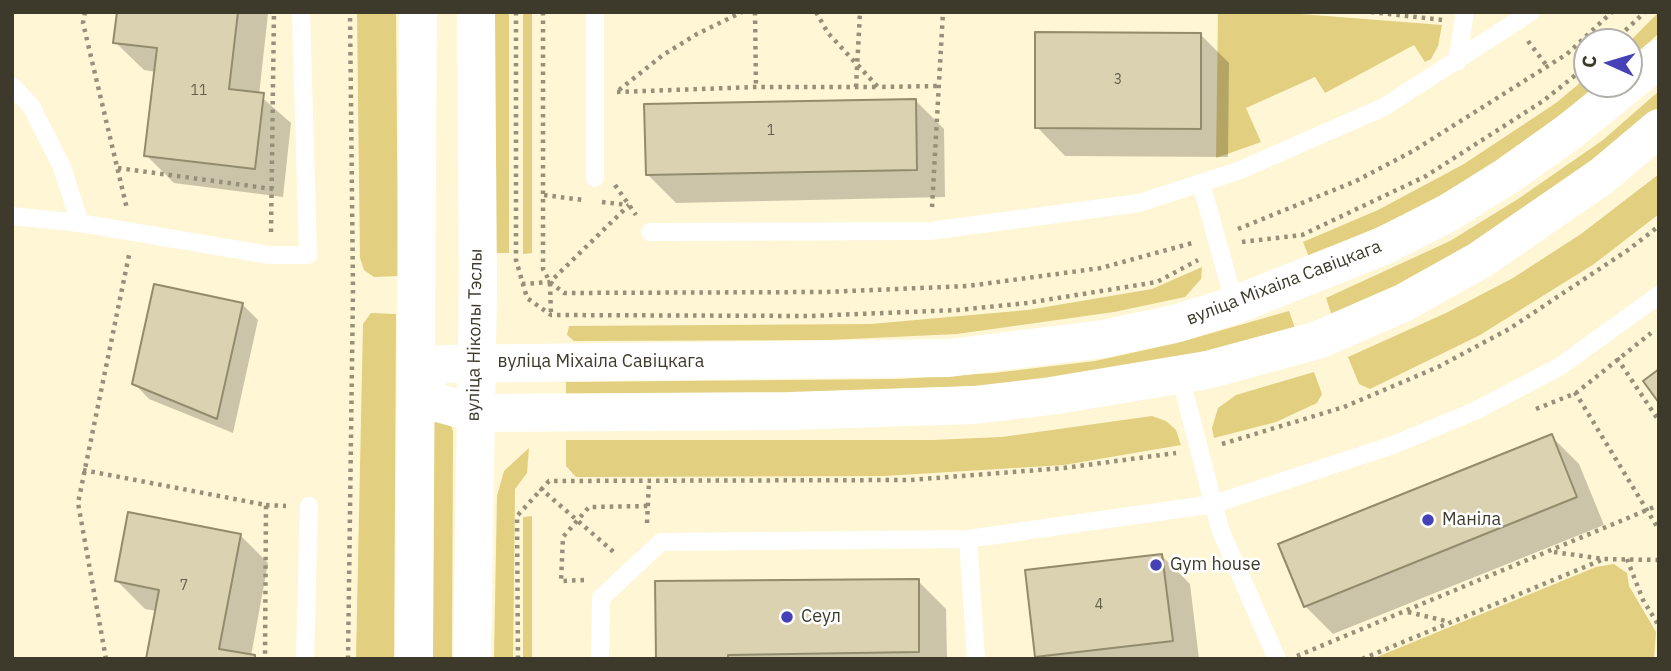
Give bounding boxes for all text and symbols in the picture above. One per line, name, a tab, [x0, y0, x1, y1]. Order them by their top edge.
north arrow	[1573, 28, 1643, 98]
text: С	[1577, 55, 1601, 69]
house number: 3	[1114, 72, 1122, 88]
house number: 11	[191, 83, 207, 99]
house number: 1	[767, 123, 775, 139]
street label: вуліца Міхаіла Савіцкага	[1184, 236, 1384, 330]
street label: вуліца Ніколы Тэслы	[463, 248, 487, 422]
street label: вуліца Міхаіла Савіцкага	[498, 351, 704, 373]
place label: Маніла	[1442, 509, 1501, 531]
marker: Маніла	[1420, 512, 1436, 528]
place label: Gym house	[1170, 554, 1261, 576]
marker: Gym house	[1148, 557, 1164, 573]
house number: 7	[180, 578, 188, 594]
house number: 4	[1095, 597, 1103, 613]
place label: Сеул	[801, 606, 841, 628]
marker: Сеул	[779, 609, 795, 625]

